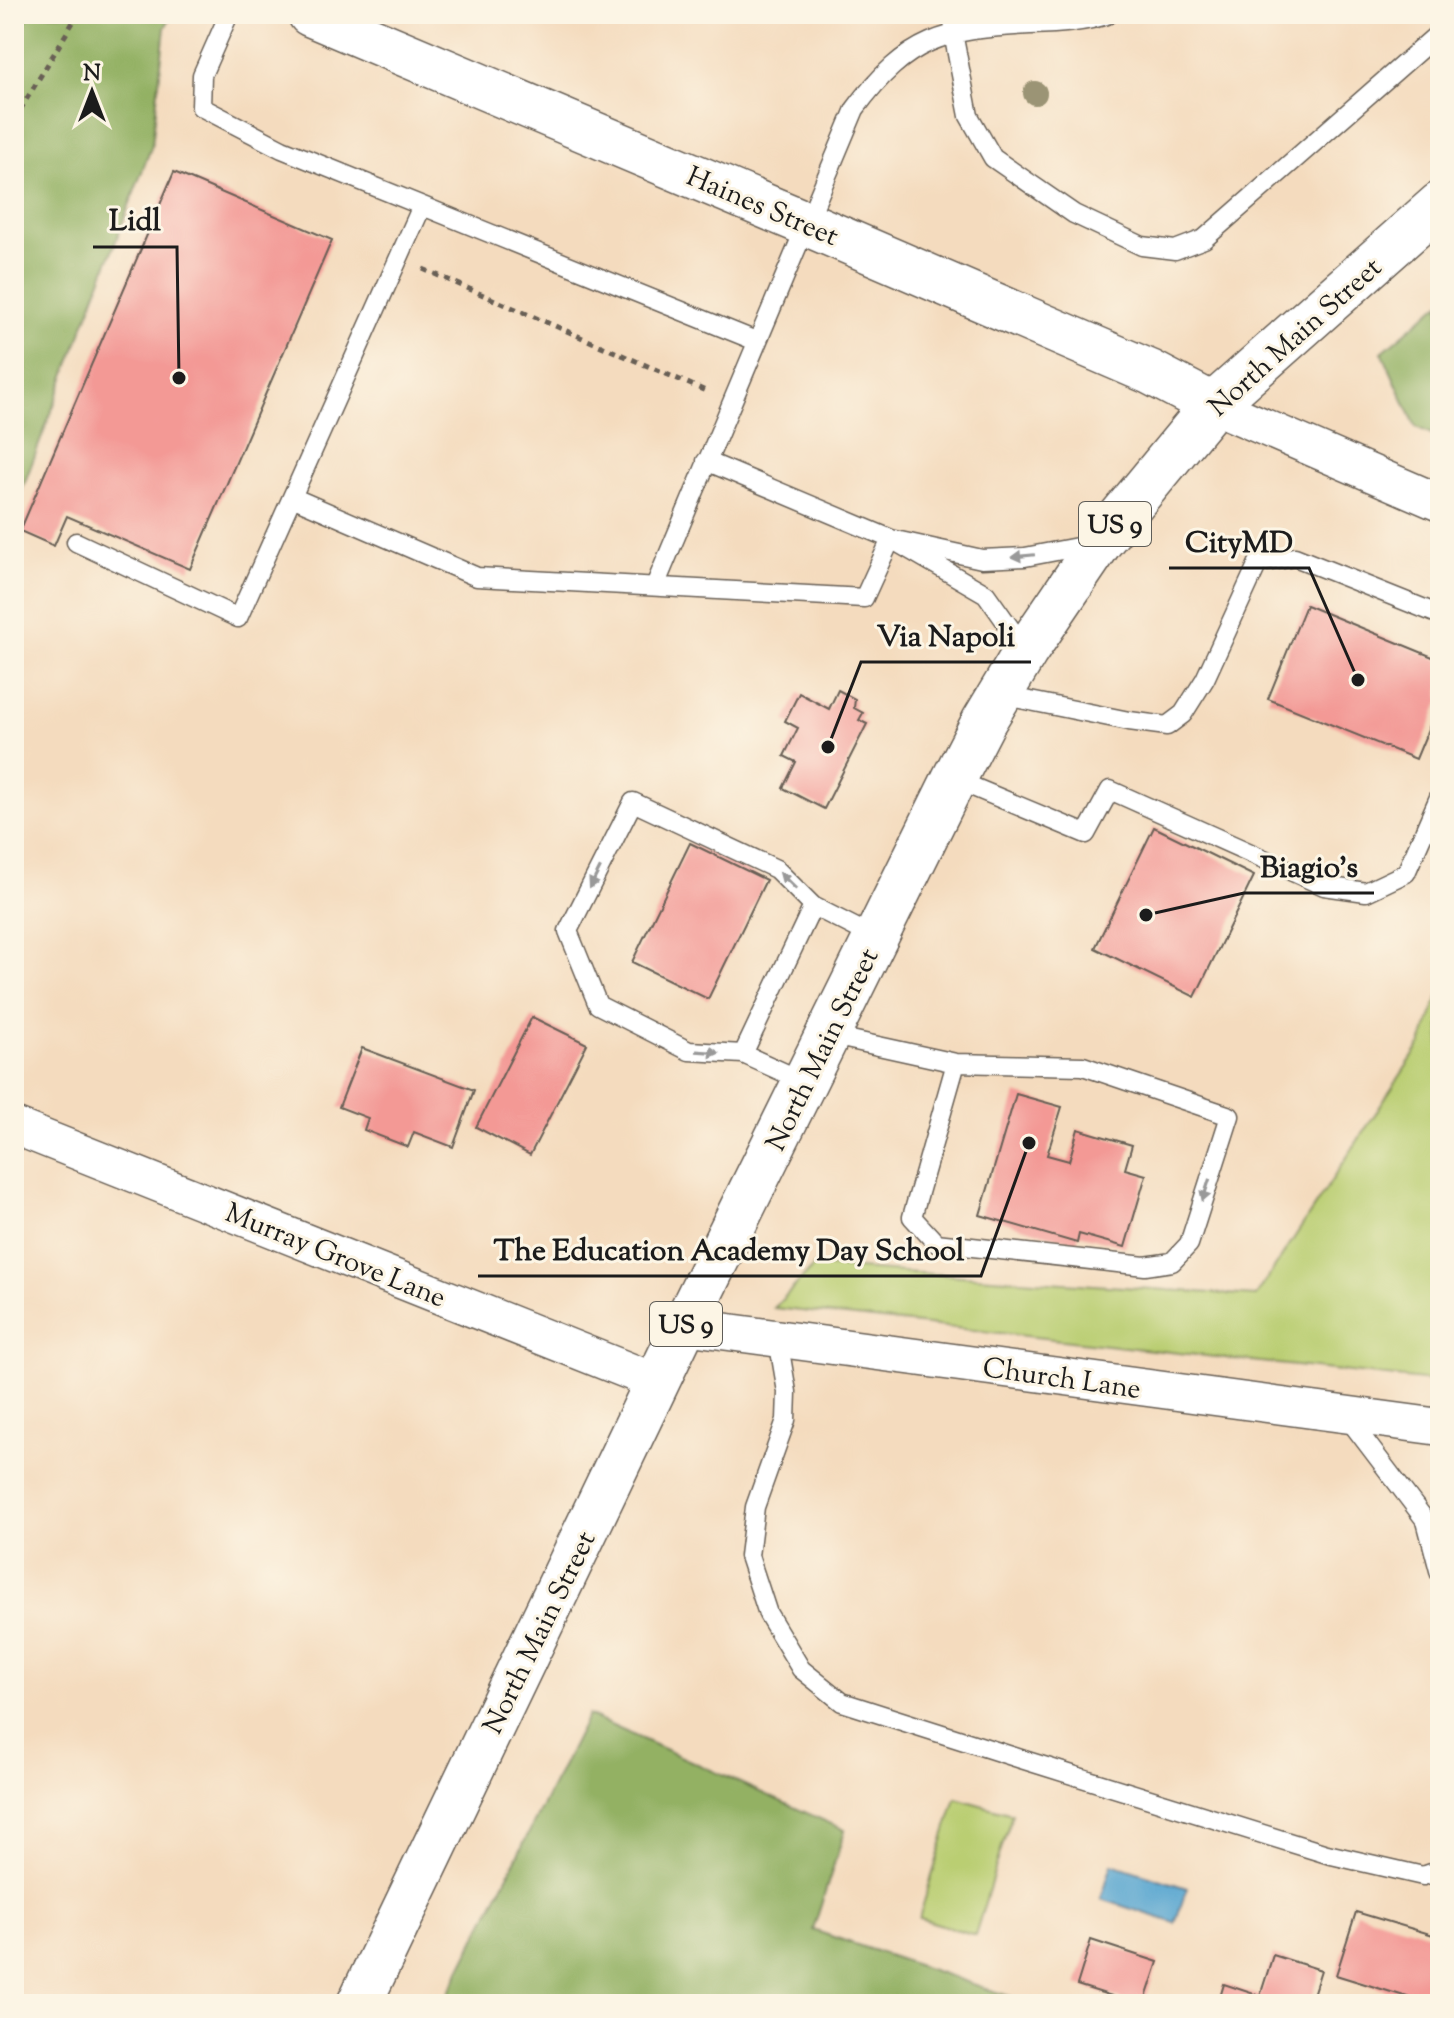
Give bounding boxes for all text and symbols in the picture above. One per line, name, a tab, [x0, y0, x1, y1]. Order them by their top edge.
north arrow	[52, 52, 132, 132]
text: N	[83, 59, 101, 91]
street label: Haines Street	[680, 158, 844, 258]
callout: Lidl	[93, 193, 177, 247]
text: Lidl	[109, 201, 162, 244]
street label: North Main Street	[1200, 249, 1392, 427]
road number: US 9	[1079, 502, 1151, 546]
callout: CityMD	[1169, 514, 1309, 568]
text: CityMD	[1185, 523, 1293, 566]
one-way arrow	[1010, 550, 1035, 563]
callout: Via Napoli	[861, 608, 1031, 662]
text: Via Napoli	[877, 617, 1016, 660]
callout: Biagio's	[1244, 839, 1374, 893]
text: Biagio's	[1260, 848, 1358, 891]
one-way arrow	[588, 866, 601, 889]
one-way arrow	[779, 872, 798, 891]
street label: North Main Street	[757, 942, 890, 1158]
one-way arrow	[696, 1046, 721, 1059]
one-way arrow	[1199, 1178, 1212, 1202]
street label: Murray Grove Lane	[219, 1194, 451, 1319]
callout: The Education Academy Day School	[478, 1222, 981, 1276]
text: The Education Academy Day School	[494, 1231, 965, 1274]
road number: US 9	[650, 1302, 722, 1346]
street label: Church Lane	[980, 1349, 1143, 1411]
street label: North Main Street	[474, 1525, 607, 1741]

